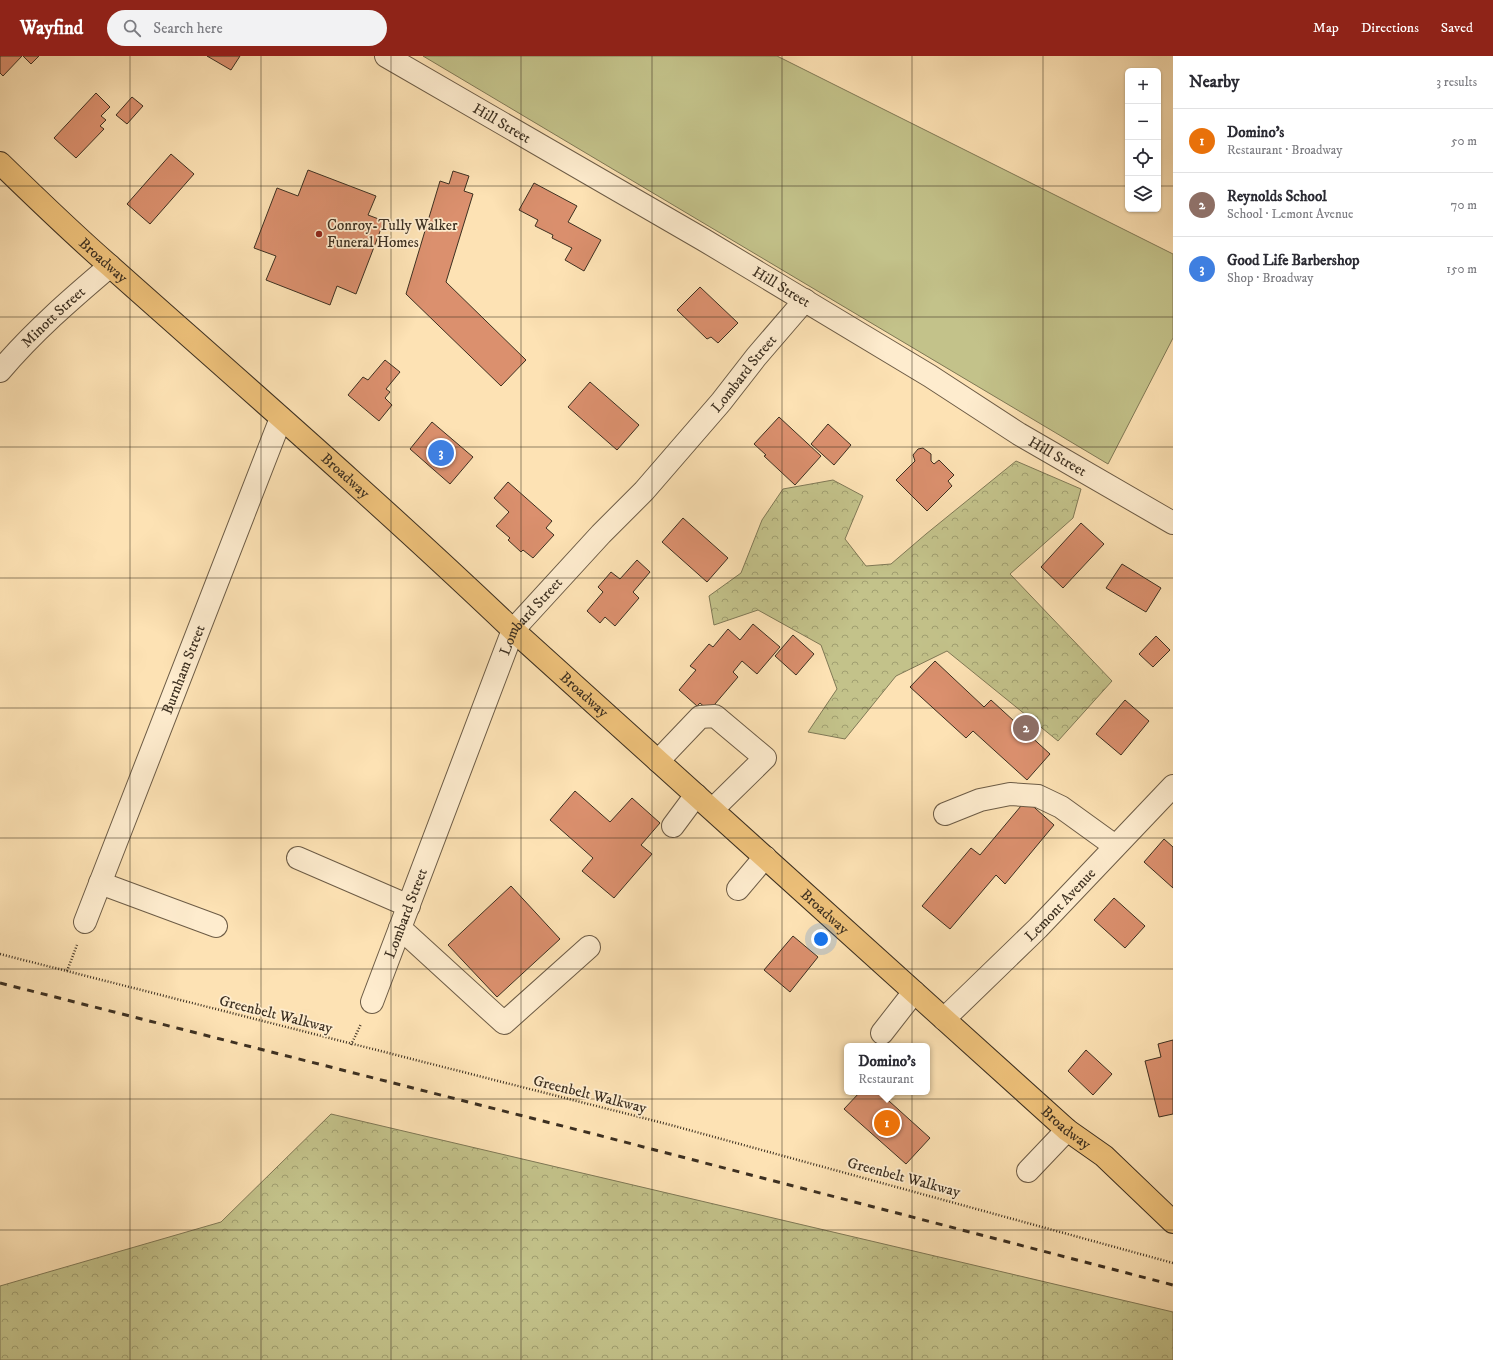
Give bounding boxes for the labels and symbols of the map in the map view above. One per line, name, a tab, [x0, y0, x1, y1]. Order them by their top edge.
street label: Hill Street	[469, 99, 534, 148]
place label: Conroy-Tully Walker Funeral Homes	[327, 216, 458, 252]
marker: Conroy-Tully Walker Funeral Homes	[314, 229, 324, 239]
street label: Broadway	[75, 234, 132, 288]
street label: Hill Street	[749, 262, 814, 312]
street label: Minott Street	[17, 282, 90, 352]
street label: Lombard Street	[707, 331, 781, 417]
street label: Hill Street	[1025, 432, 1090, 481]
pin: 3	[428, 438, 454, 468]
street label: Broadway	[317, 449, 374, 503]
street label: Lombard Street	[495, 573, 567, 658]
street label: Burnham Street	[158, 622, 210, 717]
street label: Broadway	[556, 668, 613, 722]
pin: 2	[1013, 713, 1039, 743]
street label: Lemont Avenue	[1021, 864, 1100, 946]
street label: Lombard Street	[381, 866, 432, 961]
street label: Broadway	[796, 885, 854, 939]
your location	[811, 929, 831, 949]
street label: Greenbelt Walkway	[217, 991, 335, 1038]
street label: Greenbelt Walkway	[531, 1071, 649, 1118]
street label: Broadway	[1037, 1102, 1095, 1154]
pin: 1	[874, 1108, 900, 1138]
street label: Greenbelt Walkway	[845, 1153, 963, 1202]

